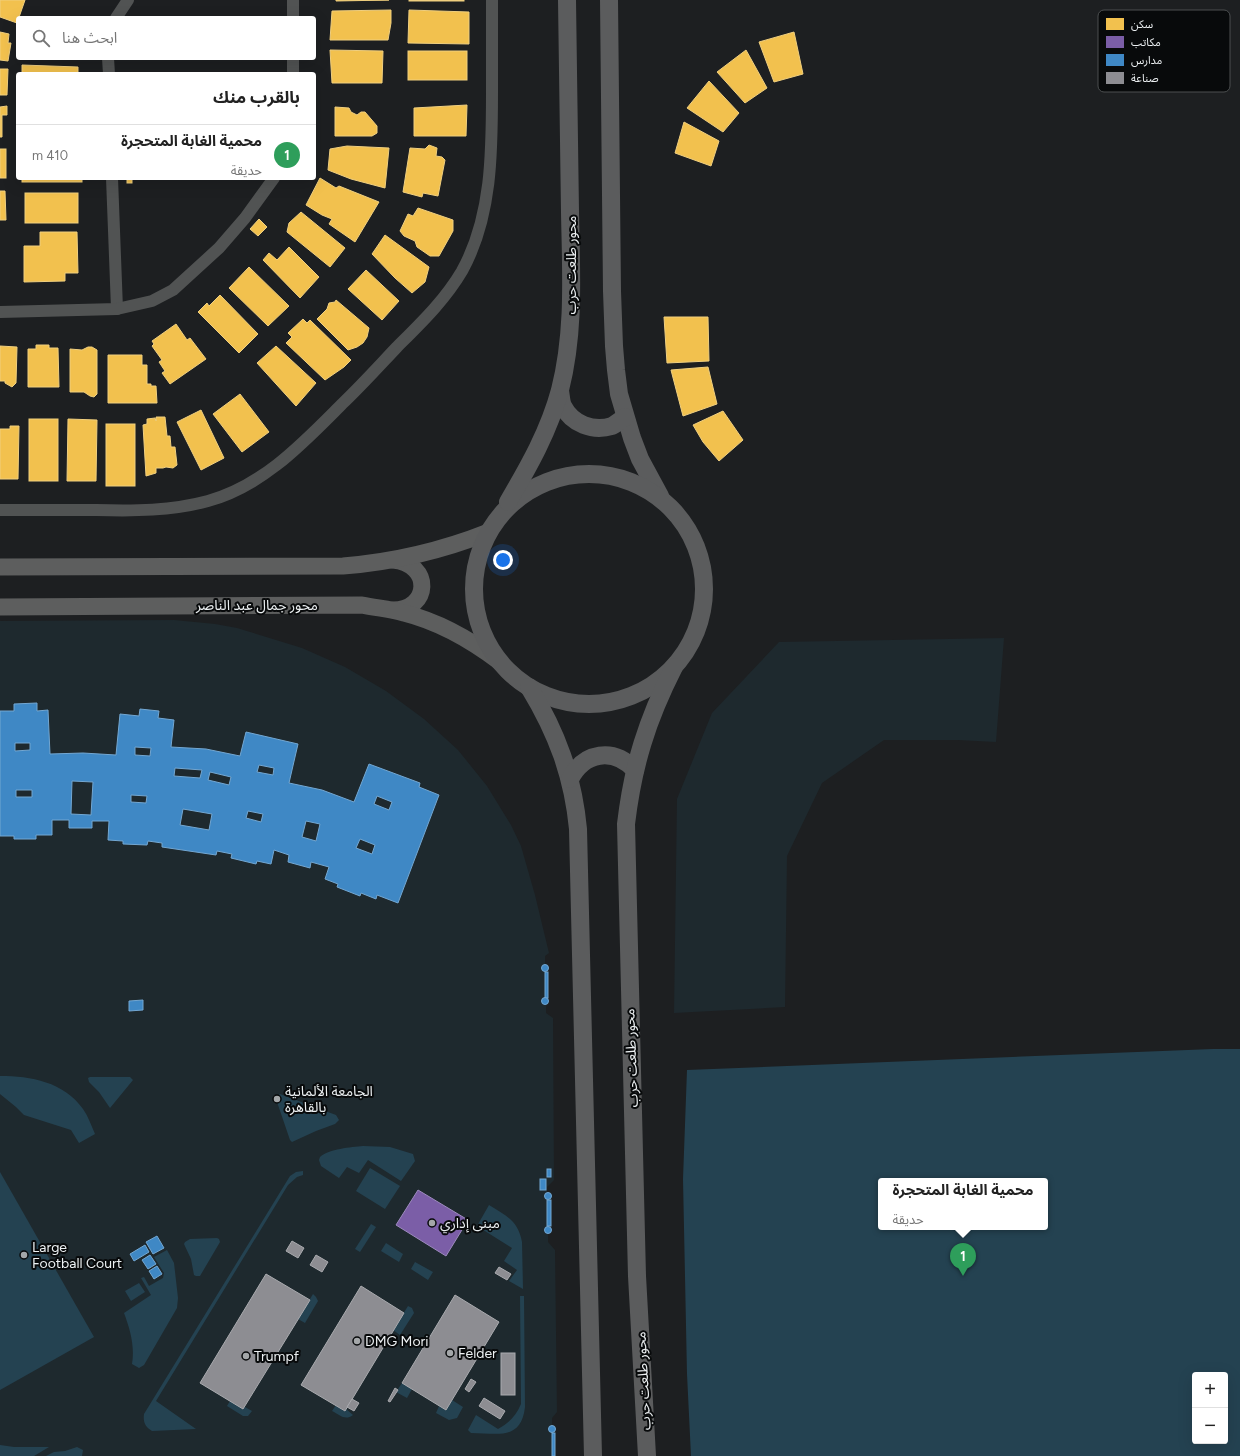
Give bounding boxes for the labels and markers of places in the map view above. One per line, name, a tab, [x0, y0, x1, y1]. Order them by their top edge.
place label: الجامعة الألمانية بالقاهرة	[285, 1083, 373, 1116]
marker: الجامعة الألمانية بالقاهرة	[272, 1094, 282, 1104]
place label: مبنى إداري	[440, 1215, 500, 1234]
marker: مبنى إداري	[427, 1218, 437, 1228]
place label: Large Football Court	[32, 1239, 122, 1272]
pin: 1	[950, 1243, 976, 1276]
marker: Large Football Court	[19, 1250, 29, 1260]
place label: DMG Mori	[365, 1333, 429, 1350]
marker: DMG Mori	[352, 1336, 362, 1346]
place label: Felder	[458, 1345, 497, 1362]
place label: Trumpf	[254, 1348, 300, 1365]
marker: Felder	[445, 1348, 455, 1358]
marker: Trumpf	[241, 1351, 251, 1361]

